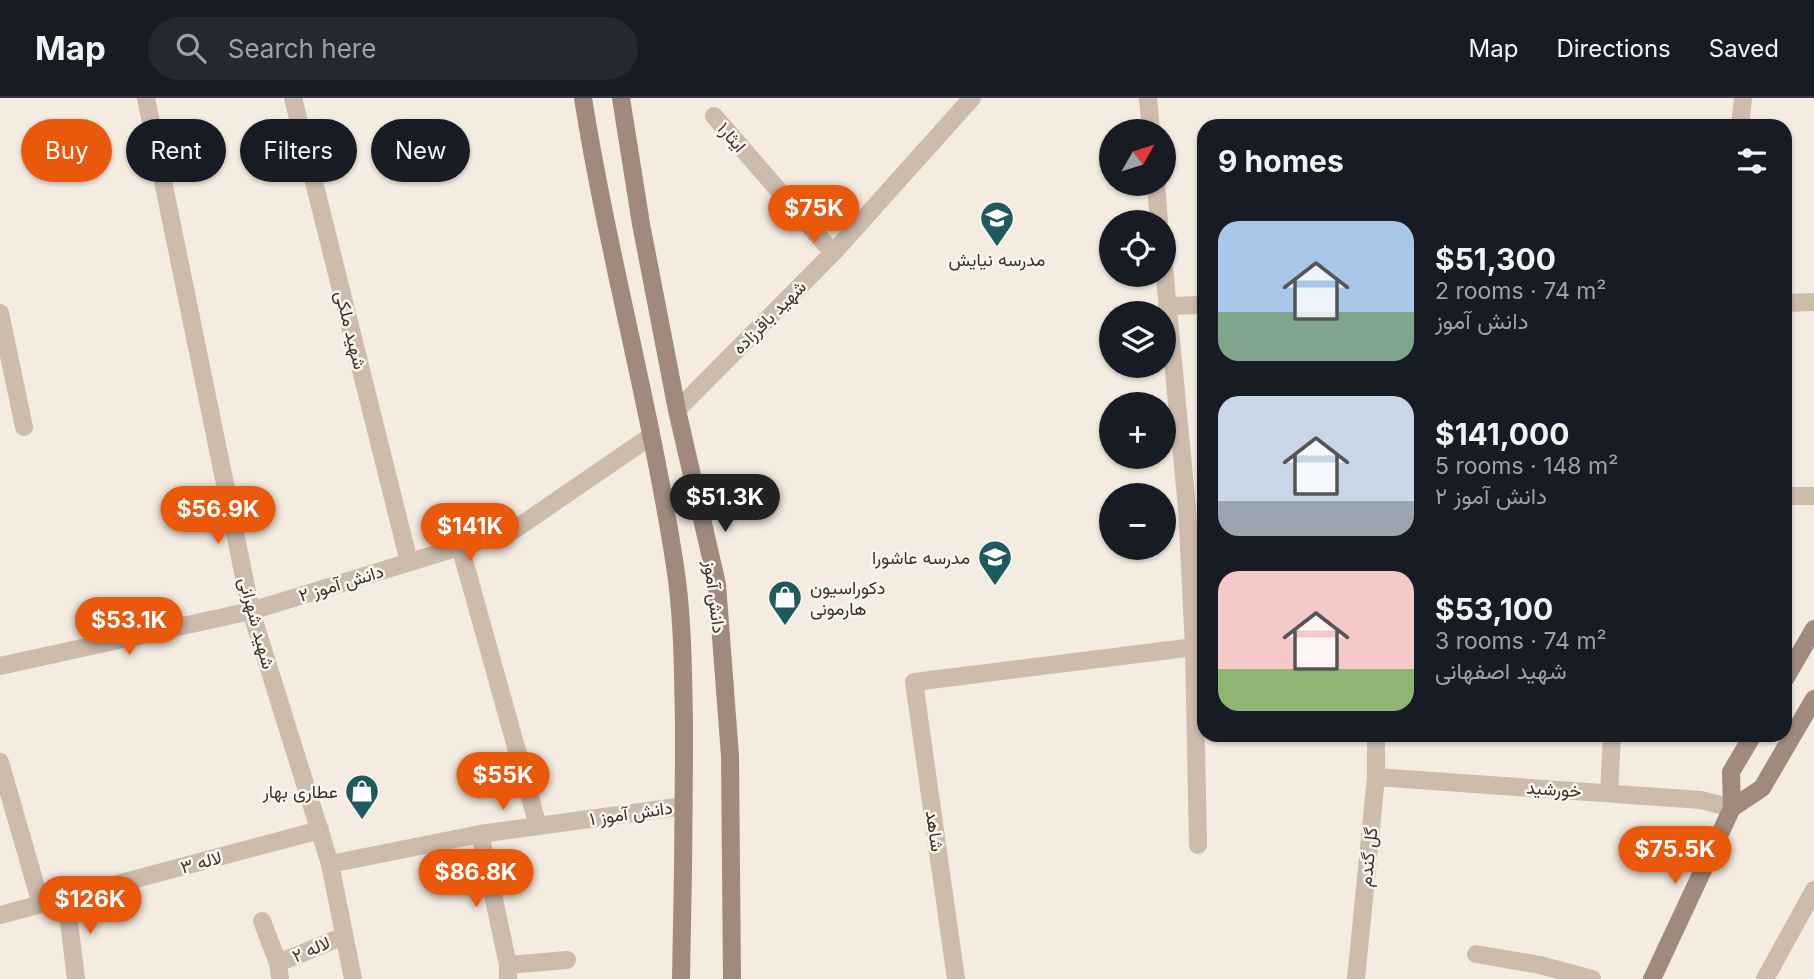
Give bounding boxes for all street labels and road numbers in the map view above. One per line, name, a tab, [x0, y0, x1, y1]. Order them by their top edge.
street label: ایثار۱	[713, 118, 751, 157]
street label: شهید باقرزاده	[728, 276, 811, 359]
street label: شهید ملکی	[330, 288, 371, 372]
street label: دانش آموز	[699, 558, 730, 635]
street label: دانش آموز ۲	[296, 560, 386, 607]
street label: شهید شهرانی	[234, 575, 279, 671]
street label: خورشید	[1526, 777, 1582, 802]
street label: دانش آموز ۱	[588, 797, 674, 830]
street label: شاهد	[922, 809, 948, 853]
street label: گل گندم	[1354, 826, 1384, 888]
street label: لاله ۳	[178, 846, 224, 878]
street label: لاله ۲	[289, 932, 333, 966]

